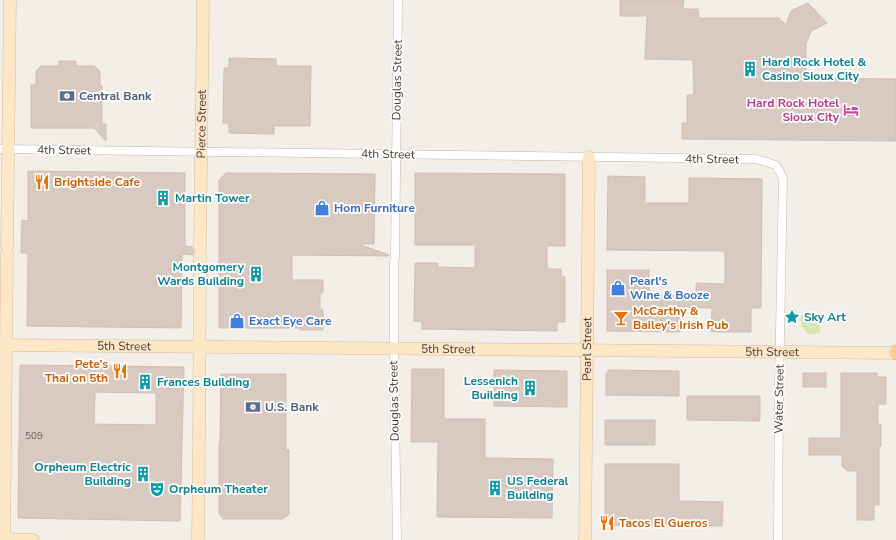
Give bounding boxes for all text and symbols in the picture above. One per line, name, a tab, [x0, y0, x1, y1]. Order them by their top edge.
street label: Douglas Street	[388, 39, 406, 121]
place label: Hard Rock Hotel & Casino Sioux City	[762, 54, 866, 84]
building icon: Hard Rock Hotel & Casino Sioux City	[741, 60, 759, 78]
bank icon: Central Bank	[58, 87, 76, 105]
place label: Central Bank	[79, 88, 152, 104]
street label: Pierce Street	[193, 89, 210, 158]
place label: Hard Rock Hotel Sioux City	[747, 95, 840, 125]
hotel icon: Hard Rock Hotel Sioux City	[842, 101, 860, 119]
street label: 4th Street	[37, 142, 92, 158]
street label: 4th Street	[361, 146, 416, 162]
street label: 4th Street	[685, 151, 740, 167]
restaurant icon: Brightside Cafe	[33, 173, 51, 191]
place label: Brightside Cafe	[54, 174, 140, 190]
building icon: Martin Tower	[154, 189, 172, 207]
place label: Martin Tower	[175, 190, 250, 206]
shop icon: Hom Furniture	[313, 199, 331, 217]
place label: Hom Furniture	[334, 200, 415, 216]
place label: Montgomery Wards Building	[157, 259, 245, 289]
building icon: Montgomery Wards Building	[247, 265, 265, 283]
place label: Pearl's Wine & Booze	[630, 273, 710, 303]
shop icon: Pearl's Wine & Booze	[609, 279, 627, 297]
place label: McCarthy & Bailey's Irish Pub	[633, 303, 729, 333]
place icon: Sky Art	[783, 308, 801, 326]
bar icon: McCarthy & Bailey's Irish Pub	[612, 309, 630, 327]
place label: Sky Art	[804, 309, 846, 325]
shop icon: Exact Eye Care	[228, 312, 246, 330]
place label: Exact Eye Care	[249, 313, 332, 329]
street label: Pearl Street	[579, 316, 595, 381]
street label: 5th Street	[97, 338, 152, 354]
street label: 5th Street	[421, 341, 476, 357]
street label: 5th Street	[745, 344, 800, 360]
place label: Pete’s Thai on 5th	[45, 356, 108, 386]
street label: Douglas Street	[385, 360, 403, 442]
restaurant icon: Pete’s Thai on 5th	[111, 362, 129, 380]
street label: Water Street	[770, 363, 788, 434]
building icon: Frances Building	[136, 373, 154, 391]
place label: Lessenich Building	[464, 373, 518, 403]
place label: Frances Building	[157, 374, 250, 390]
building icon: Lessenich Building	[521, 379, 539, 397]
bank icon: U.S. Bank	[244, 398, 262, 416]
place label: U.S. Bank	[265, 399, 319, 415]
house number: 509	[25, 429, 43, 443]
place label: Orpheum Electric Building	[34, 459, 131, 489]
building icon: Orpheum Electric Building	[134, 465, 152, 483]
place label: US Federal Building	[507, 473, 569, 503]
building icon: US Federal Building	[486, 479, 504, 497]
theatre icon: Orpheum Theater	[148, 480, 166, 498]
place label: Orpheum Theater	[169, 481, 268, 497]
restaurant icon: Tacos El Gueros	[598, 514, 616, 532]
place label: Tacos El Gueros	[619, 515, 708, 531]

